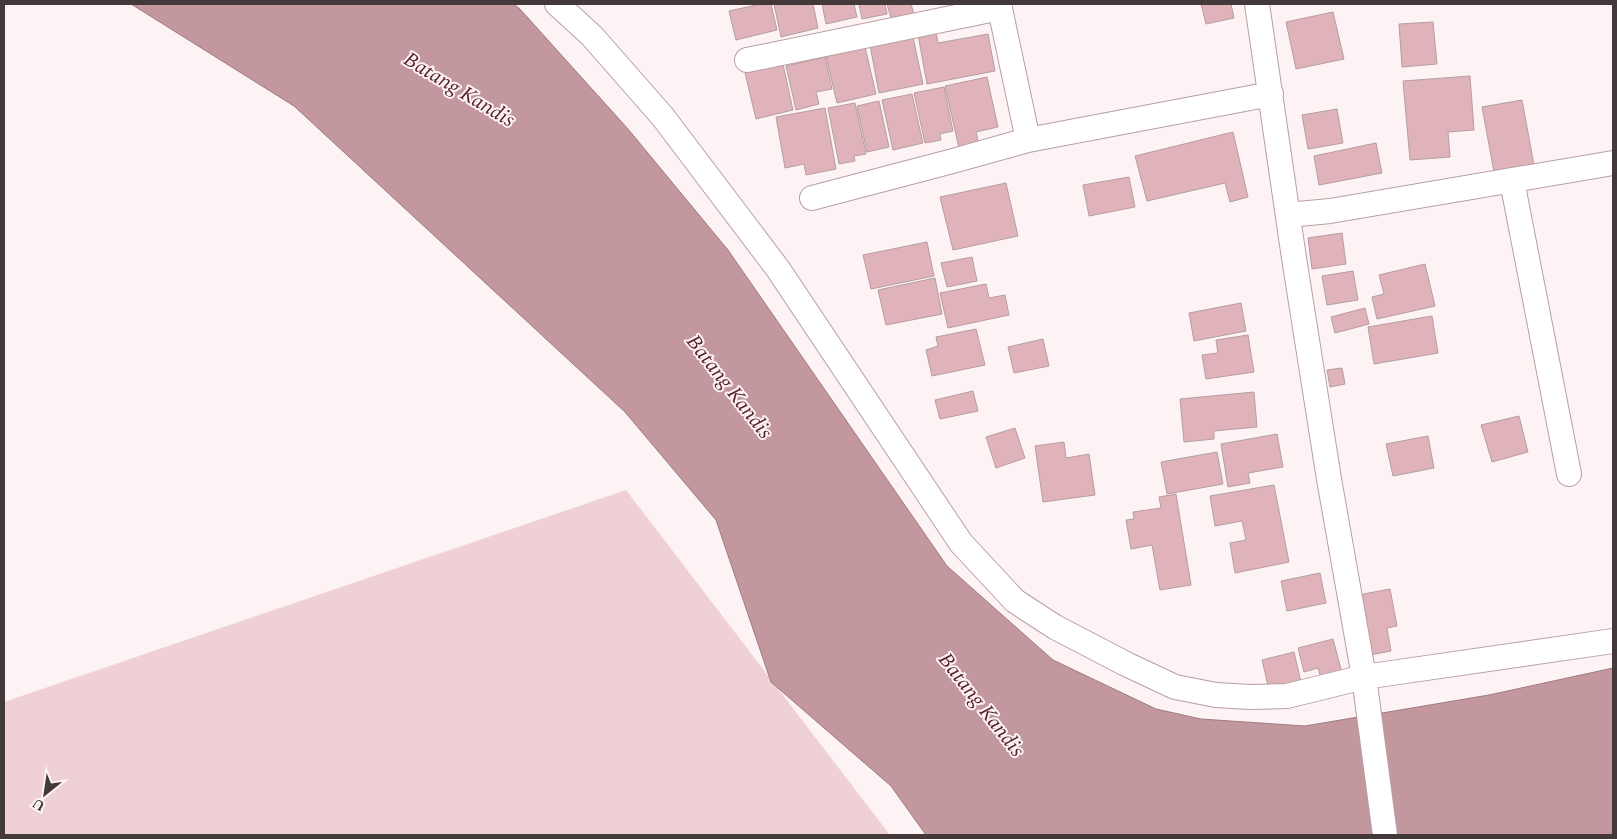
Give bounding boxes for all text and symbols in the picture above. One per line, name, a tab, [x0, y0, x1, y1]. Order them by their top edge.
water label: Batang Kandis	[397, 44, 521, 136]
water label: Batang Kandis	[678, 328, 781, 447]
water label: Batang Kandis	[930, 646, 1033, 765]
north arrow	[20, 769, 70, 819]
text: U	[28, 793, 49, 817]

